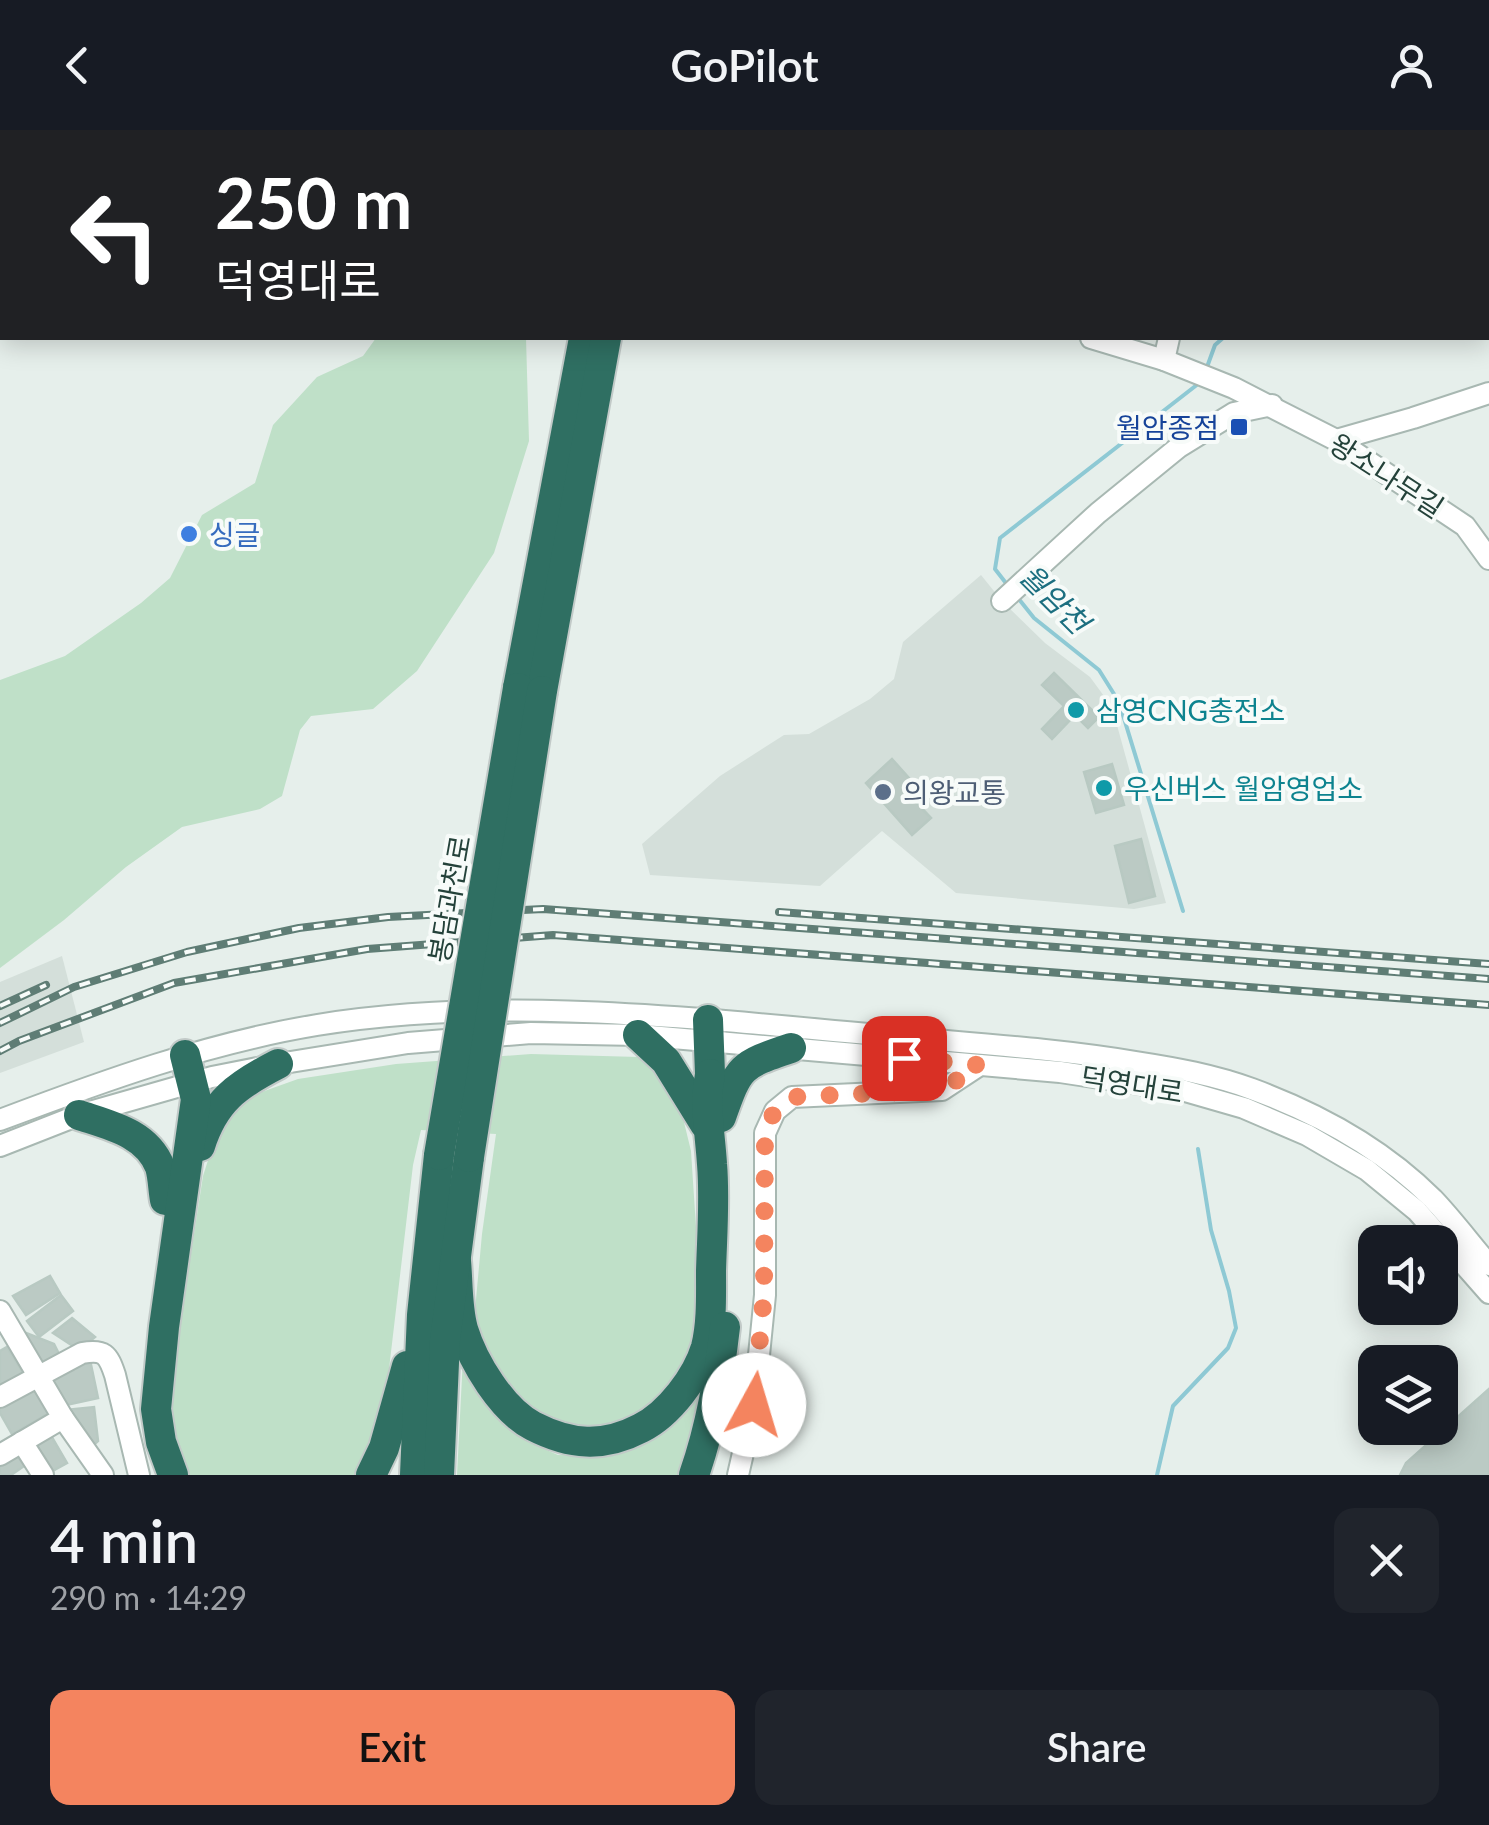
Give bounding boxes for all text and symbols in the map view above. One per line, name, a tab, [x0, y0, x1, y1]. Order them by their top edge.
icon: back	[50, 38, 105, 93]
text: GoPilot	[670, 38, 819, 92]
icon: person	[1384, 38, 1439, 93]
text: 250 m	[215, 160, 412, 244]
icon: left	[50, 170, 180, 300]
text: 덕영대로	[215, 253, 381, 307]
place label: 월암종점	[1116, 410, 1219, 444]
marker: 월암종점	[1228, 416, 1250, 438]
street label: 왕소나무길	[1324, 426, 1450, 524]
place label: 싱글	[209, 517, 261, 551]
marker: 싱글	[178, 523, 200, 545]
water label: 월암천	[1013, 556, 1099, 642]
place label: 삼영CNG충전소	[1096, 693, 1285, 727]
marker: 삼영CNG충전소	[1065, 699, 1087, 721]
place label: 우신버스 월암영업소	[1124, 771, 1363, 805]
place label: 의왕교통	[903, 775, 1006, 809]
marker: 우신버스 월암영업소	[1093, 777, 1115, 799]
marker: 의왕교통	[872, 781, 894, 803]
street label: 봉담과천로	[421, 833, 477, 965]
pin	[862, 1016, 947, 1101]
icon: arrive	[877, 1031, 932, 1086]
street label: 덕영대로	[1078, 1059, 1186, 1109]
map controls	[1358, 1225, 1458, 1445]
button: sound	[1358, 1225, 1458, 1325]
button: layers	[1358, 1345, 1458, 1445]
position arrow	[702, 1353, 806, 1457]
text: 4 min	[50, 1504, 198, 1576]
button: close	[1334, 1508, 1439, 1613]
text: 290 m · 14:29	[50, 1578, 247, 1617]
button: Exit	[50, 1690, 735, 1805]
button: Share	[755, 1690, 1439, 1805]

